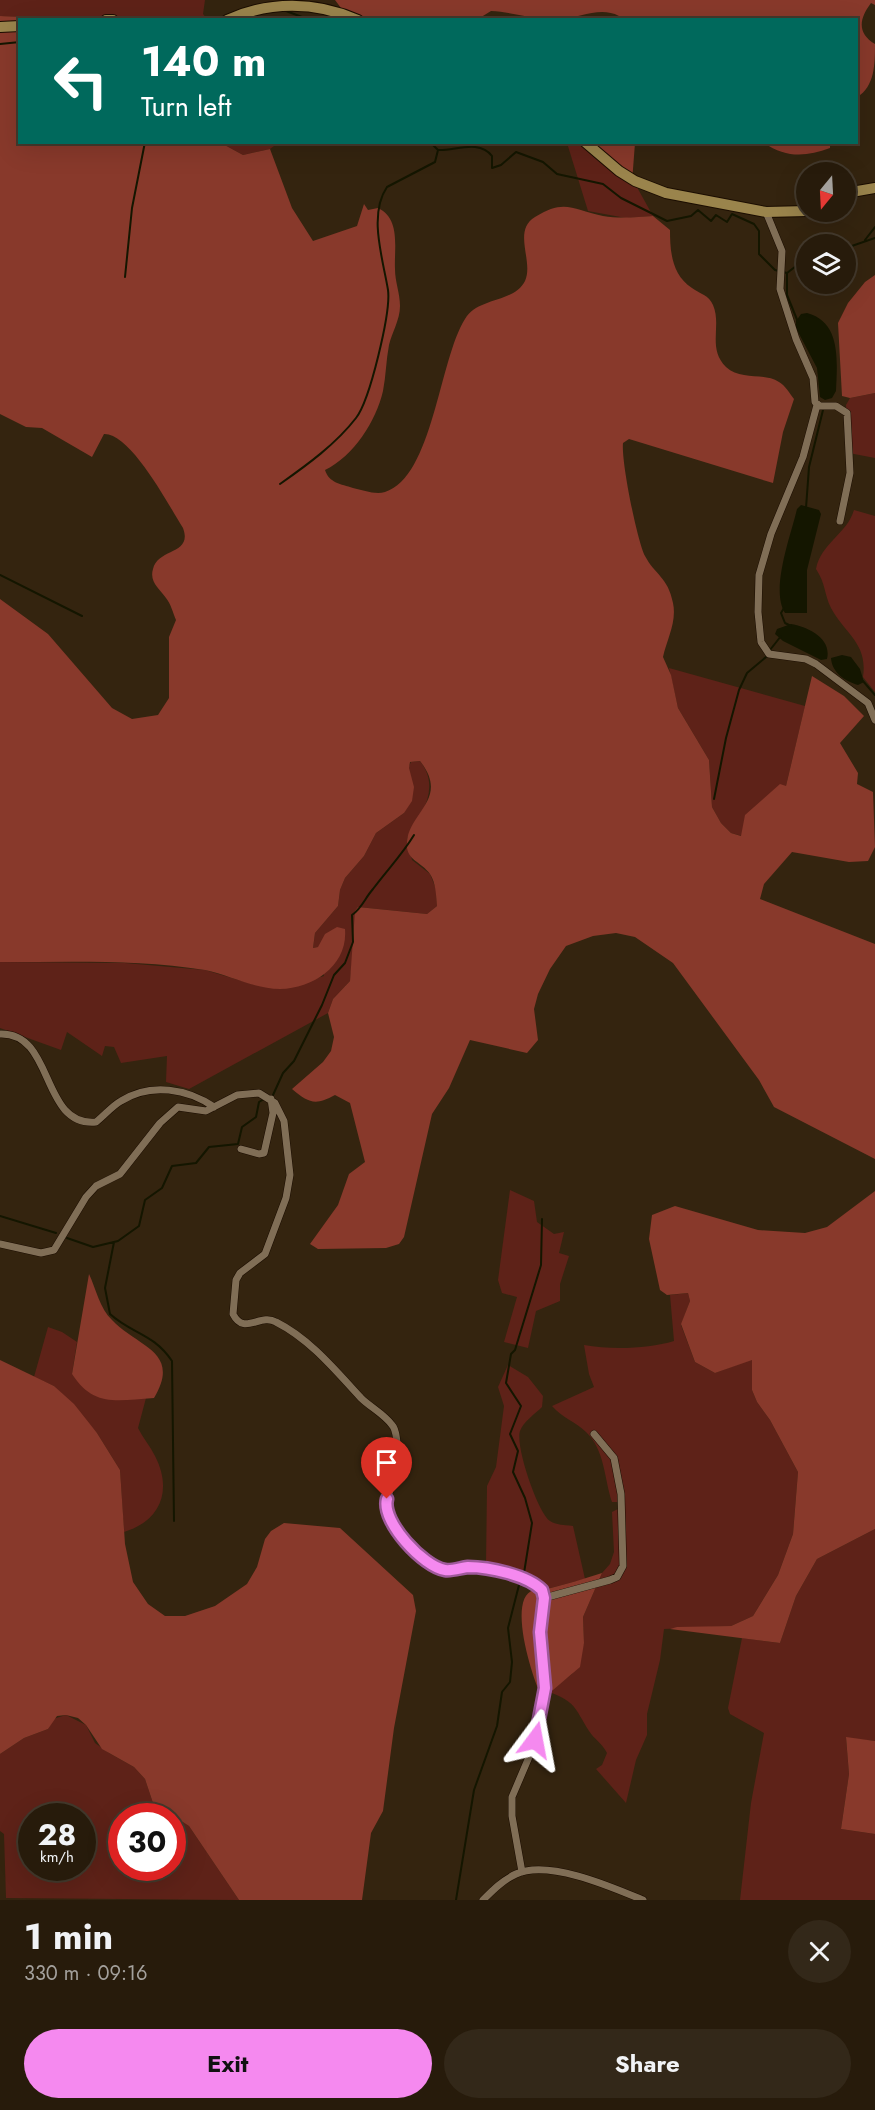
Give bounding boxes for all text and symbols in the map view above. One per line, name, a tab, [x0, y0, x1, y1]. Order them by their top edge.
text: 140 m	[141, 31, 267, 92]
icon: left	[42, 42, 120, 120]
text: Turn left	[141, 87, 231, 126]
north arrow	[796, 162, 856, 222]
map controls	[796, 162, 856, 294]
button: layers	[796, 234, 856, 294]
pin	[361, 1437, 412, 1499]
icon: arrive	[370, 1446, 403, 1479]
position arrow	[503, 1708, 567, 1772]
speed limit sign: 30	[108, 1803, 186, 1881]
text: 28	[38, 1813, 76, 1856]
text: km/h	[40, 1846, 74, 1868]
text: 1 min	[24, 1910, 113, 1962]
button: close	[788, 1920, 851, 1983]
text: 330 m · 09:16	[24, 1959, 147, 1988]
button: Exit	[24, 2029, 432, 2098]
button: Share	[444, 2029, 851, 2098]

